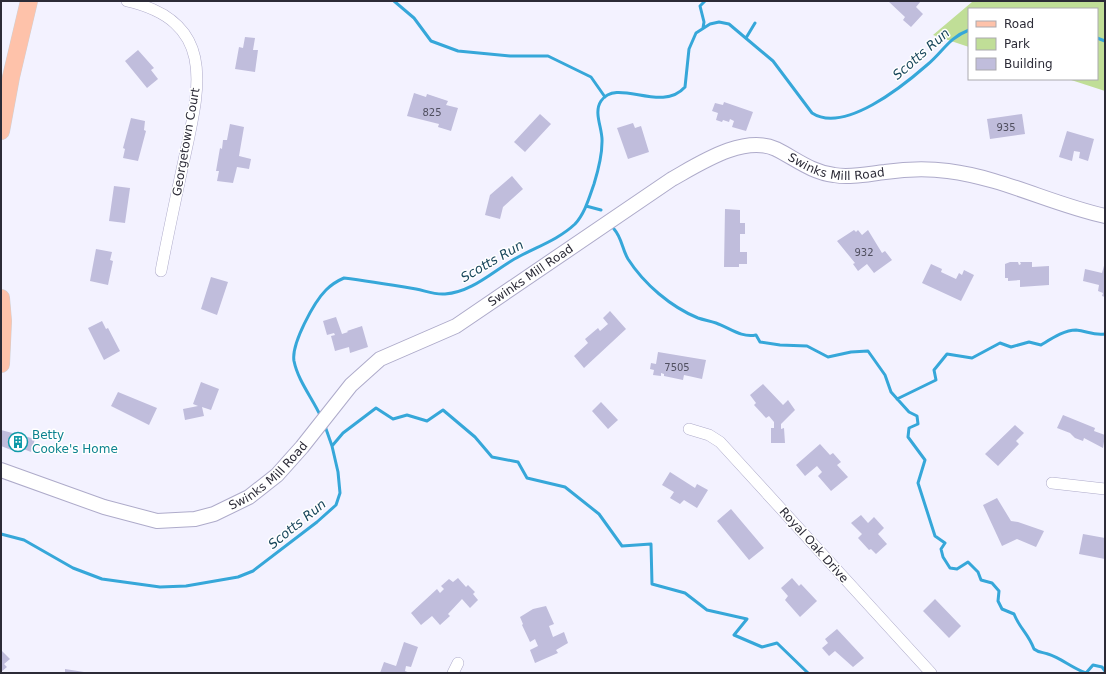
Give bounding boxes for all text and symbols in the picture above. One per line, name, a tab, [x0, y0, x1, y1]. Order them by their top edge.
legend	[968, 8, 1098, 80]
text: Road	[1004, 17, 1034, 31]
water label: Scotts Run	[890, 25, 952, 83]
text: Park	[1004, 37, 1030, 51]
text: Building	[1004, 57, 1053, 71]
street label: Georgetown Court	[170, 86, 202, 197]
house number: 825	[422, 107, 442, 118]
house number: 935	[996, 122, 1016, 133]
street label: Swinks Mill Road	[786, 150, 885, 183]
water label: Scotts Run	[458, 237, 526, 285]
street label: Swinks Mill Road	[485, 241, 576, 309]
house number: 932	[854, 247, 874, 258]
house number: 7505	[664, 362, 690, 373]
place label: Betty Cooke's Home	[32, 428, 118, 456]
building icon: Betty Cooke's Home	[7, 431, 29, 453]
street label: Swinks Mill Road	[226, 439, 311, 513]
water label: Scotts Run	[265, 496, 329, 552]
street label: Royal Oak Drive	[777, 505, 851, 585]

